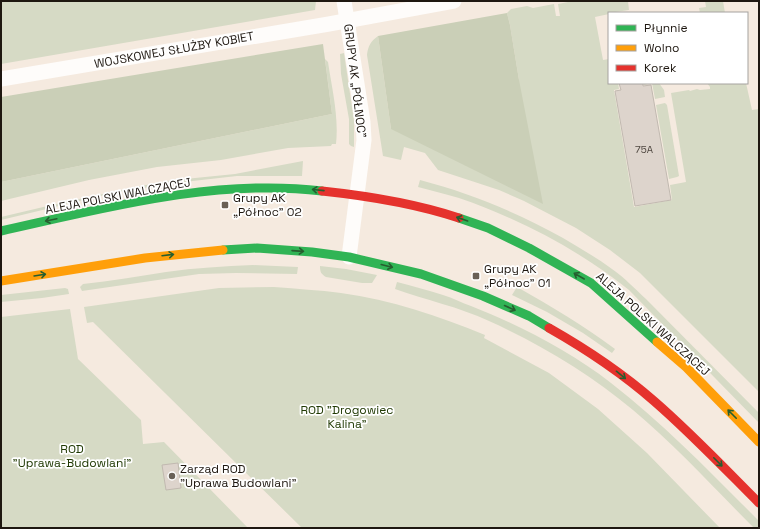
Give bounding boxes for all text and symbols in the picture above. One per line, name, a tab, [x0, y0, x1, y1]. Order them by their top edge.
legend	[608, 12, 748, 84]
text: Płynnie	[644, 20, 688, 36]
street label: GRUPY AK „PÓŁNOC”	[340, 23, 370, 139]
street label: WOJSKOWEJ SŁUŻBY KOBIET	[93, 28, 255, 72]
text: Wolno	[644, 40, 679, 56]
text: Korek	[644, 60, 677, 76]
house number: 75A	[635, 143, 654, 156]
street label: ALEJA POLSKI WALCZĄCEJ	[44, 174, 192, 218]
one-way arrow	[312, 186, 325, 194]
place label: Grupy AK „Północ” 02	[233, 190, 302, 220]
marker: Grupy AK „Północ” 02	[220, 200, 230, 210]
one-way arrow	[457, 215, 469, 223]
one-way arrow	[45, 217, 58, 225]
one-way arrow	[291, 247, 304, 254]
one-way arrow	[161, 252, 174, 259]
place label: Grupy AK „Północ” 01	[484, 261, 550, 291]
one-way arrow	[381, 263, 394, 270]
street label: ALEJA POLSKI WALCZĄCEJ	[593, 268, 713, 380]
one-way arrow	[33, 271, 46, 279]
marker: Grupy AK „Północ” 01	[471, 271, 481, 281]
one-way arrow	[573, 271, 585, 279]
one-way arrow	[504, 305, 516, 312]
one-way arrow	[616, 370, 627, 379]
park label: ROD "Drogowiec Kalina"	[301, 402, 393, 432]
one-way arrow	[727, 409, 736, 419]
park label: ROD "Uprawa-Budowlani"	[13, 441, 131, 471]
one-way arrow	[713, 457, 723, 467]
place label: Zarząd ROD "Uprawa Budowlani"	[180, 461, 297, 491]
marker: Zarząd ROD "Uprawa Budowlani"	[167, 471, 177, 481]

